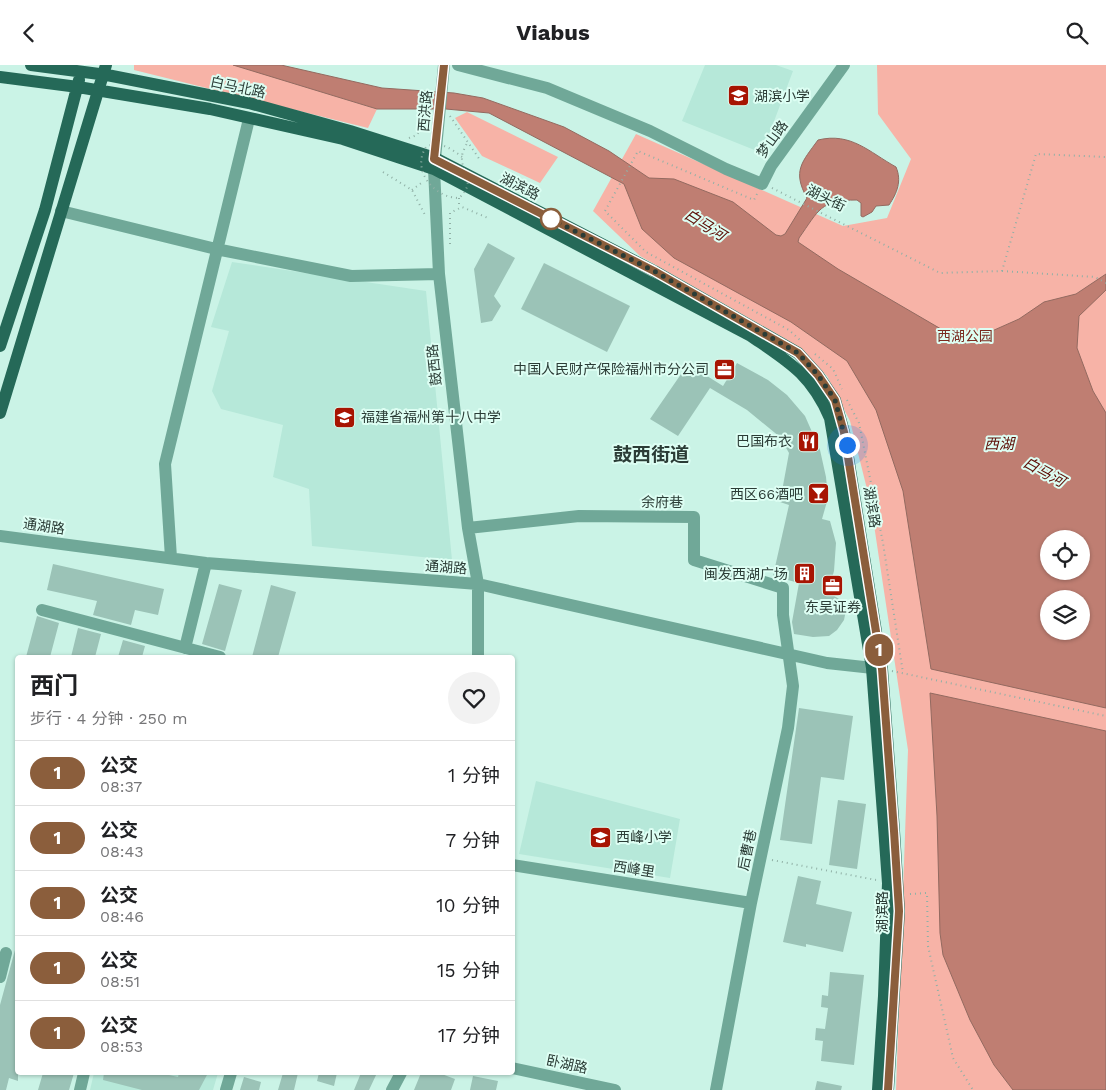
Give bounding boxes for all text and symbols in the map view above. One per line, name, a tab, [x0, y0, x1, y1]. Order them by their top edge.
icon: back	[15, 19, 43, 47]
icon: search	[1063, 19, 1091, 47]
text: Viabus	[516, 20, 590, 45]
street label: 白马北路	[209, 73, 267, 101]
school or university icon: 湖滨小学	[726, 84, 750, 108]
place label: 湖滨小学	[754, 88, 810, 104]
street label: 西洪路	[415, 89, 435, 133]
street label: 梦山路	[753, 117, 791, 161]
street label: 湖滨路	[498, 169, 542, 203]
street label: 湖头街	[804, 182, 848, 214]
water label: 白马河	[681, 205, 731, 246]
unlabelled marker	[540, 208, 562, 230]
park label: 西湖公园	[937, 328, 993, 344]
street label: 鼓西路	[424, 343, 444, 387]
office icon: 中国人民财产保险福州市分公司	[713, 357, 737, 381]
place label: 中国人民财产保险福州市分公司	[513, 361, 709, 377]
school or university icon: 福建省福州第十八中学	[333, 405, 357, 429]
place label: 福建省福州第十八中学	[361, 409, 501, 425]
restaurant icon: 巴国布衣	[796, 429, 820, 453]
place label: 巴国布衣	[736, 433, 792, 449]
your location	[835, 433, 860, 458]
water label: 西湖	[984, 435, 1016, 453]
district label: 鼓西街道	[613, 443, 689, 466]
water label: 白马河	[1020, 453, 1071, 492]
bar icon: 西区66酒吧	[807, 482, 831, 506]
street label: 湖滨路	[861, 485, 883, 529]
place label: 西区66酒吧	[730, 486, 803, 502]
street label: 余府巷	[641, 494, 683, 510]
street label: 通湖路	[22, 515, 66, 537]
map controls	[1040, 530, 1090, 640]
button: locate	[1040, 530, 1090, 580]
street label: 通湖路	[424, 558, 468, 576]
building icon: 闽发西湖广场	[792, 562, 816, 586]
place label: 闽发西湖广场	[704, 566, 788, 582]
office icon: 东吴证券	[821, 573, 845, 597]
button: layers	[1040, 590, 1090, 640]
place label: 东吴证券	[805, 599, 861, 615]
line badge: 1	[863, 634, 895, 666]
text: 1	[875, 639, 883, 660]
text: 西门	[30, 672, 78, 700]
button: heart	[448, 672, 500, 724]
text: 步行 · 4 分钟 · 250 m	[30, 709, 188, 728]
text: 公交	[100, 754, 138, 777]
text: 1	[54, 762, 61, 783]
text: 1 分钟	[448, 764, 500, 787]
text: 08:37	[100, 777, 142, 796]
text: 公交	[100, 819, 138, 842]
school or university icon: 西峰小学	[588, 825, 612, 849]
text: 1	[54, 827, 61, 848]
street label: 后曹巷	[735, 828, 759, 872]
text: 7 分钟	[445, 829, 500, 852]
place label: 西峰小学	[616, 829, 672, 845]
text: 08:43	[100, 842, 144, 861]
street label: 西峰里	[612, 858, 656, 880]
text: 公交	[100, 884, 138, 907]
street label: 湖滨路	[874, 891, 890, 933]
text: 1	[54, 892, 61, 913]
text: 10 分钟	[436, 894, 500, 917]
text: 08:46	[100, 907, 144, 926]
text: 公交	[100, 949, 138, 972]
text: 1	[54, 957, 61, 978]
text: 15 分钟	[437, 959, 500, 982]
text: 08:51	[100, 972, 140, 991]
text: 公交	[100, 1014, 138, 1037]
text: 1	[54, 1022, 61, 1043]
text: 17 分钟	[438, 1024, 500, 1047]
text: 08:53	[100, 1037, 143, 1056]
street label: 卧湖路	[545, 1052, 589, 1076]

